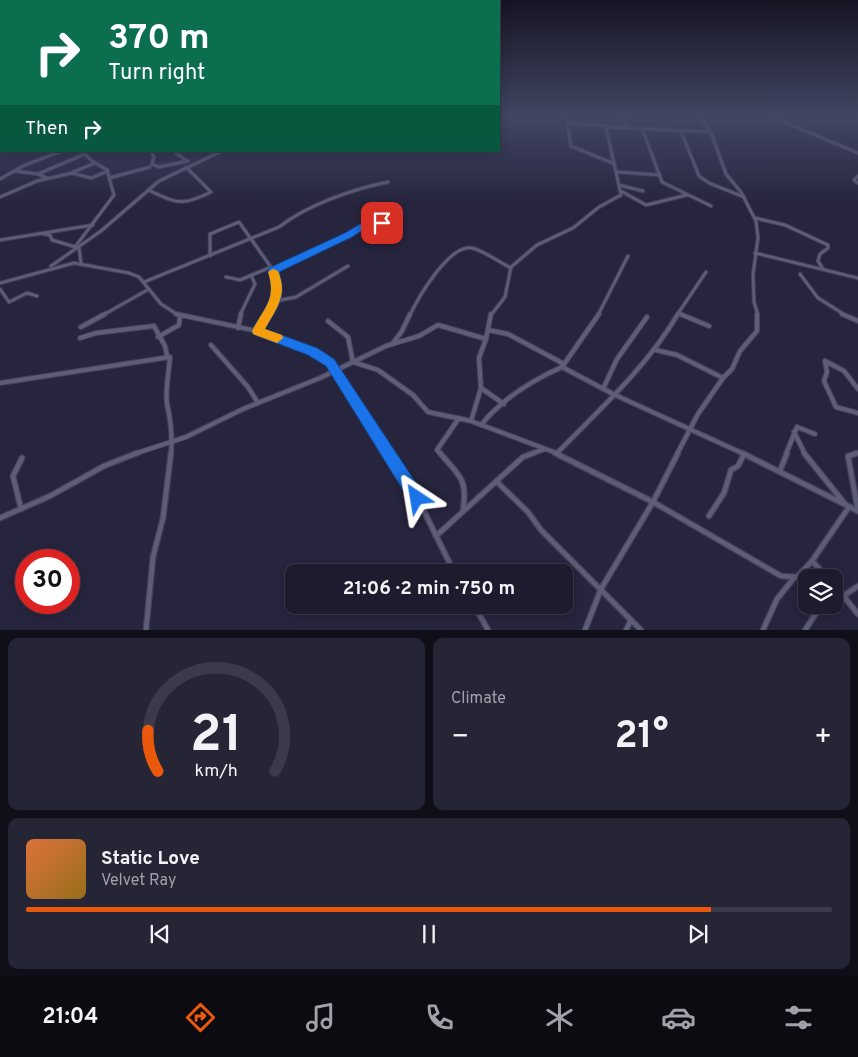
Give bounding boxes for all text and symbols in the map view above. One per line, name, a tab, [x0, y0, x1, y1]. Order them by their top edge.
text: 370 m	[108, 17, 210, 61]
icon: right	[25, 20, 90, 85]
text: Turn right	[108, 60, 205, 87]
icon: right	[78, 115, 106, 143]
text: Then	[25, 117, 68, 141]
pin	[361, 202, 403, 244]
icon: arrive	[368, 209, 396, 237]
position arrow	[390, 471, 442, 523]
speed limit sign: 30	[15, 549, 80, 614]
map controls	[798, 569, 843, 614]
button: layers	[798, 569, 843, 614]
text: 21:06 · 2 min · 750 m	[343, 577, 515, 601]
text: Climate	[451, 689, 506, 709]
text: 21	[190, 704, 243, 770]
text: 21°	[614, 713, 669, 762]
text: −	[451, 720, 469, 756]
text: +	[814, 720, 832, 756]
text: km/h	[195, 760, 238, 783]
text: Static Love	[101, 847, 200, 871]
text: Velvet Ray	[101, 871, 176, 891]
icon: previous	[146, 920, 174, 948]
icon: pause	[415, 920, 443, 948]
icon: next	[684, 920, 712, 948]
icon: directions	[183, 1000, 218, 1035]
icon: music	[303, 1000, 338, 1035]
icon: phone	[422, 1000, 457, 1035]
icon: climate	[542, 1000, 577, 1035]
icon: car	[661, 1000, 696, 1035]
icon: filters	[781, 1000, 816, 1035]
text: 21:04	[42, 1004, 98, 1031]

